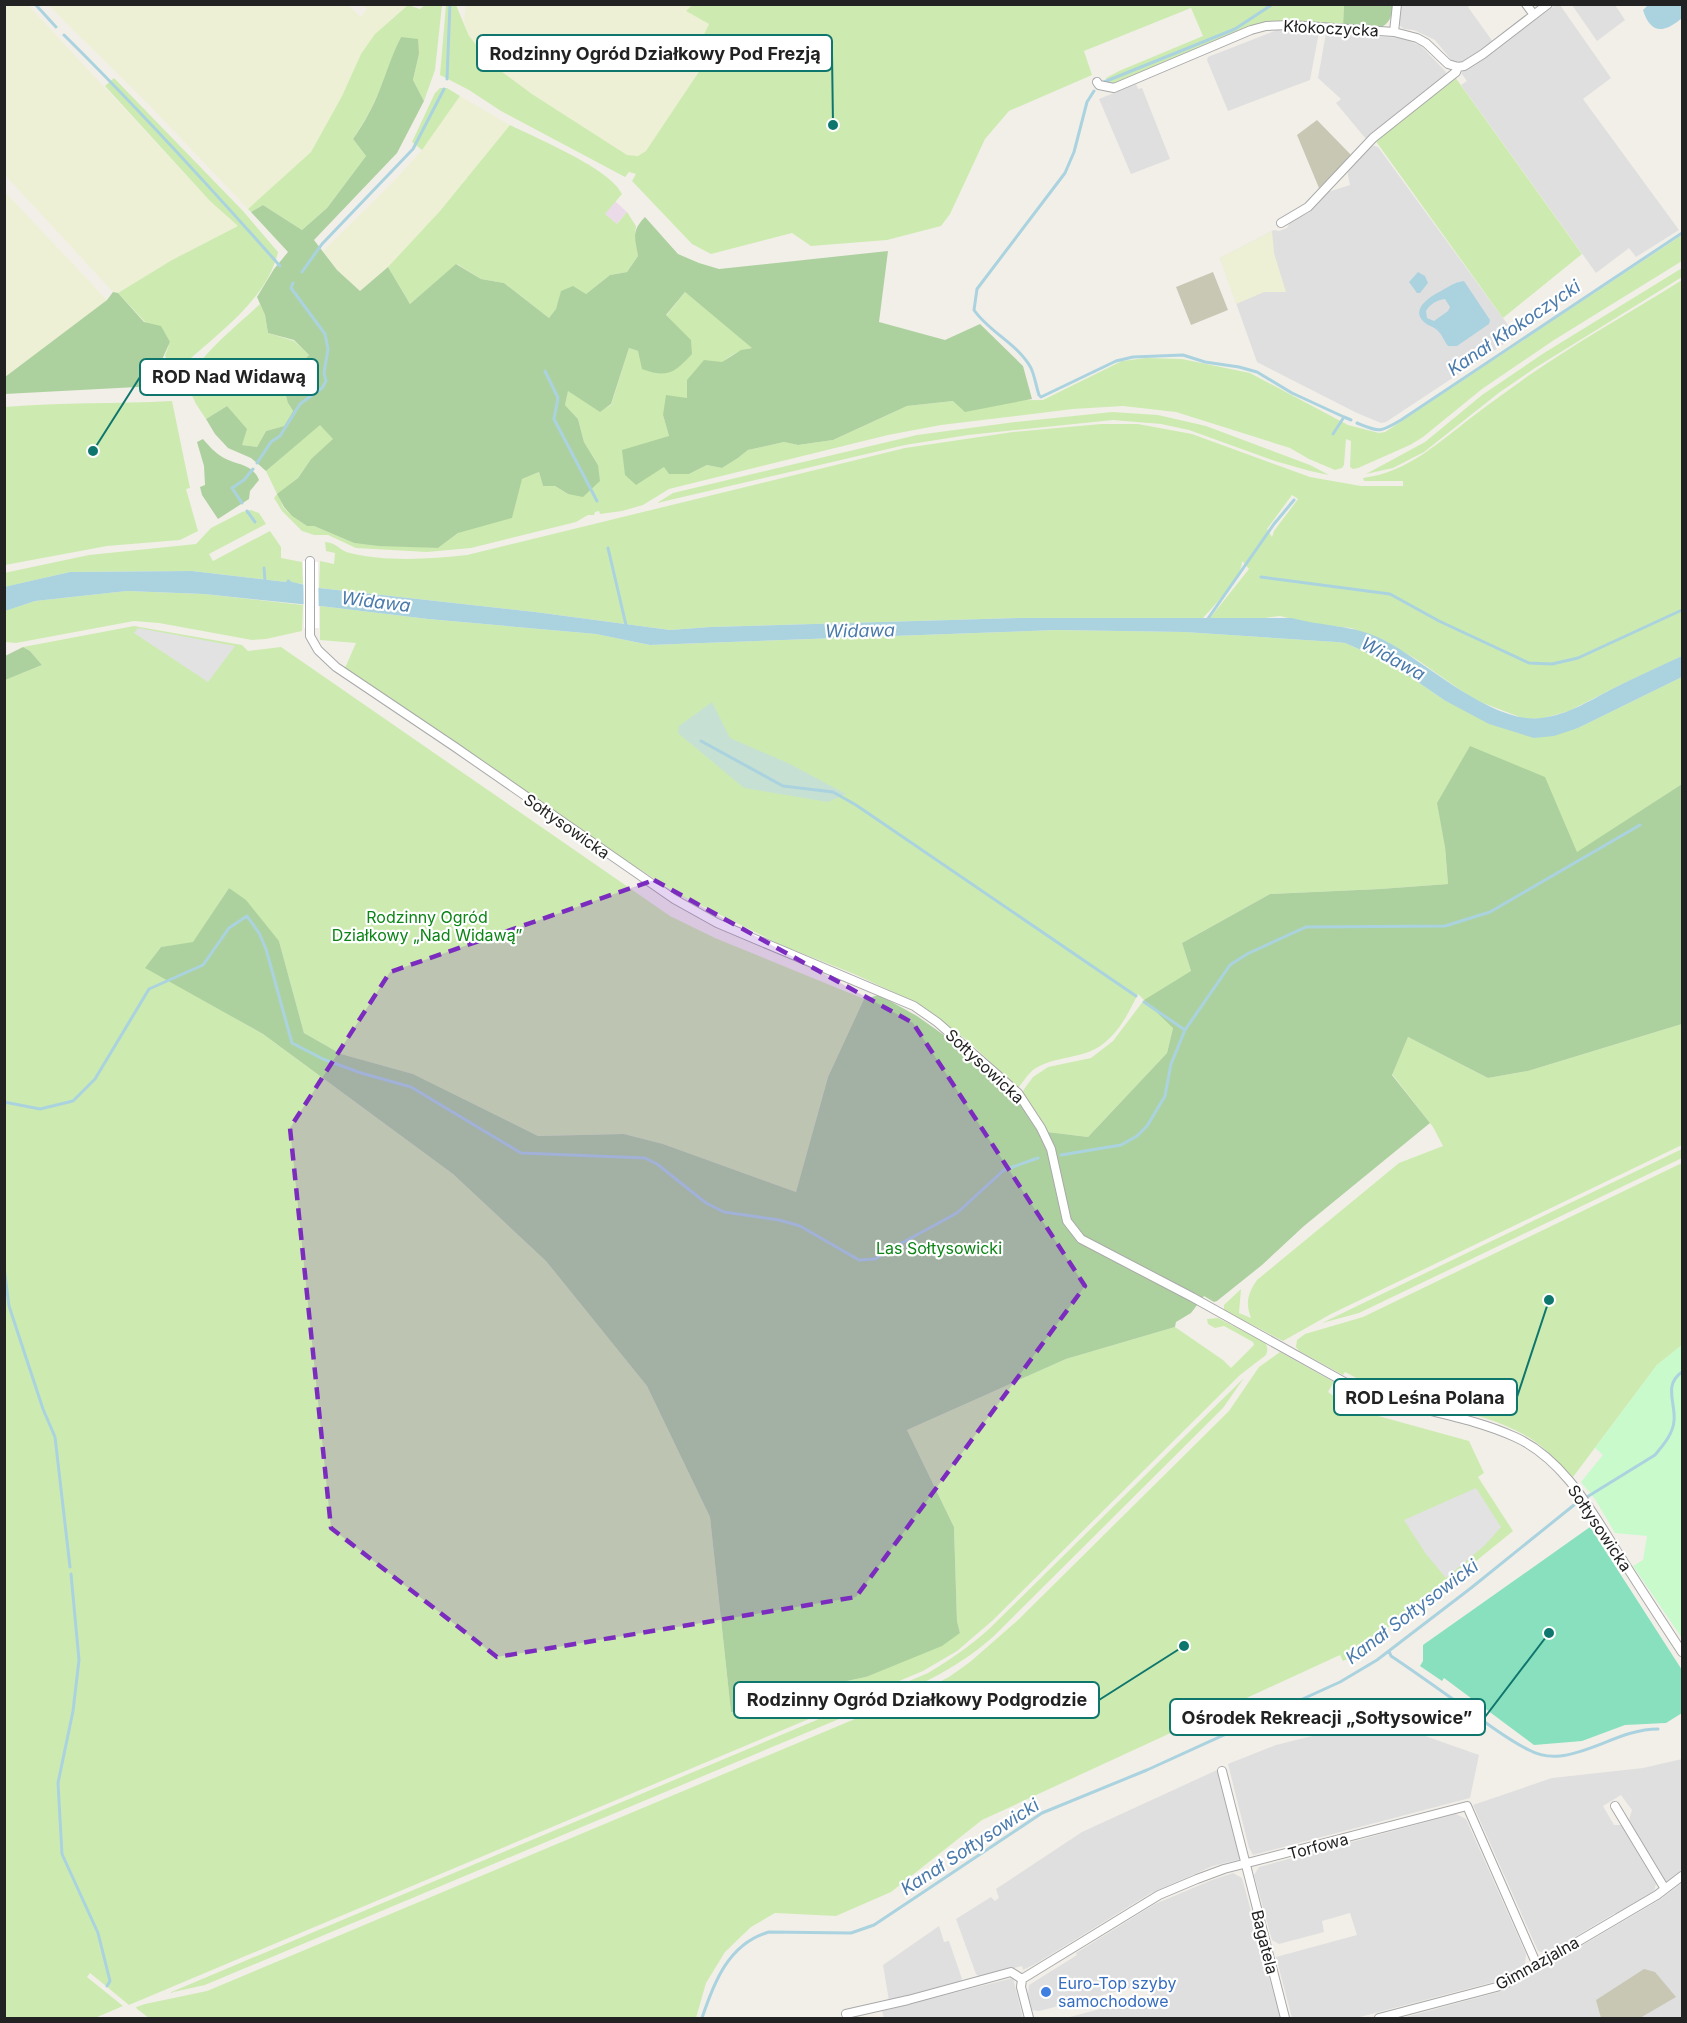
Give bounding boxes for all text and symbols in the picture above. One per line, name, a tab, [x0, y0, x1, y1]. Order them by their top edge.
street label: Kłokoczycka	[1283, 16, 1379, 40]
callout: Rodzinny Ogród Działkowy Pod Frezją	[477, 35, 832, 71]
text: Rodzinny Ogród Działkowy Pod Frezją	[489, 43, 821, 64]
water label: Kanał Kłokoczycki	[1443, 275, 1585, 380]
callout: ROD Nad Widawą	[140, 359, 318, 395]
text: ROD Nad Widawą	[152, 366, 306, 387]
water label: Widawa	[340, 587, 412, 616]
water label: Widawa	[825, 619, 895, 642]
water label: Widawa	[1358, 632, 1429, 685]
street label: Sołtysowicka	[520, 789, 614, 863]
park label: Rodzinny Ogród Działkowy „Nad Widawą”	[332, 907, 522, 945]
street label: Sołtysowicka	[942, 1025, 1028, 1107]
park label: Las Sołtysowicki	[876, 1238, 1002, 1258]
callout: ROD Leśna Polana	[1334, 1379, 1517, 1415]
text: ROD Leśna Polana	[1345, 1387, 1505, 1408]
street label: Sołtysowicka	[1564, 1481, 1636, 1575]
water label: Kanał Sołtysowicki	[1341, 1555, 1483, 1668]
callout: Rodzinny Ogród Działkowy Podgrodzie	[734, 1682, 1099, 1718]
text: Rodzinny Ogród Działkowy Podgrodzie	[747, 1689, 1087, 1710]
callout: Ośrodek Rekreacji „Sołtysowice”	[1170, 1699, 1485, 1735]
text: Ośrodek Rekreacji „Sołtysowice”	[1182, 1707, 1472, 1728]
water label: Kanał Sołtysowicki	[897, 1794, 1043, 1899]
street label: Torfowa	[1286, 1828, 1350, 1864]
street label: Bagatela	[1247, 1908, 1283, 1976]
street label: Gimnazjalna	[1492, 1932, 1582, 1994]
place label: Euro-Top szyby samochodowe	[1058, 1973, 1176, 2011]
marker: Euro-Top szyby samochodowe	[1039, 1985, 1053, 1999]

